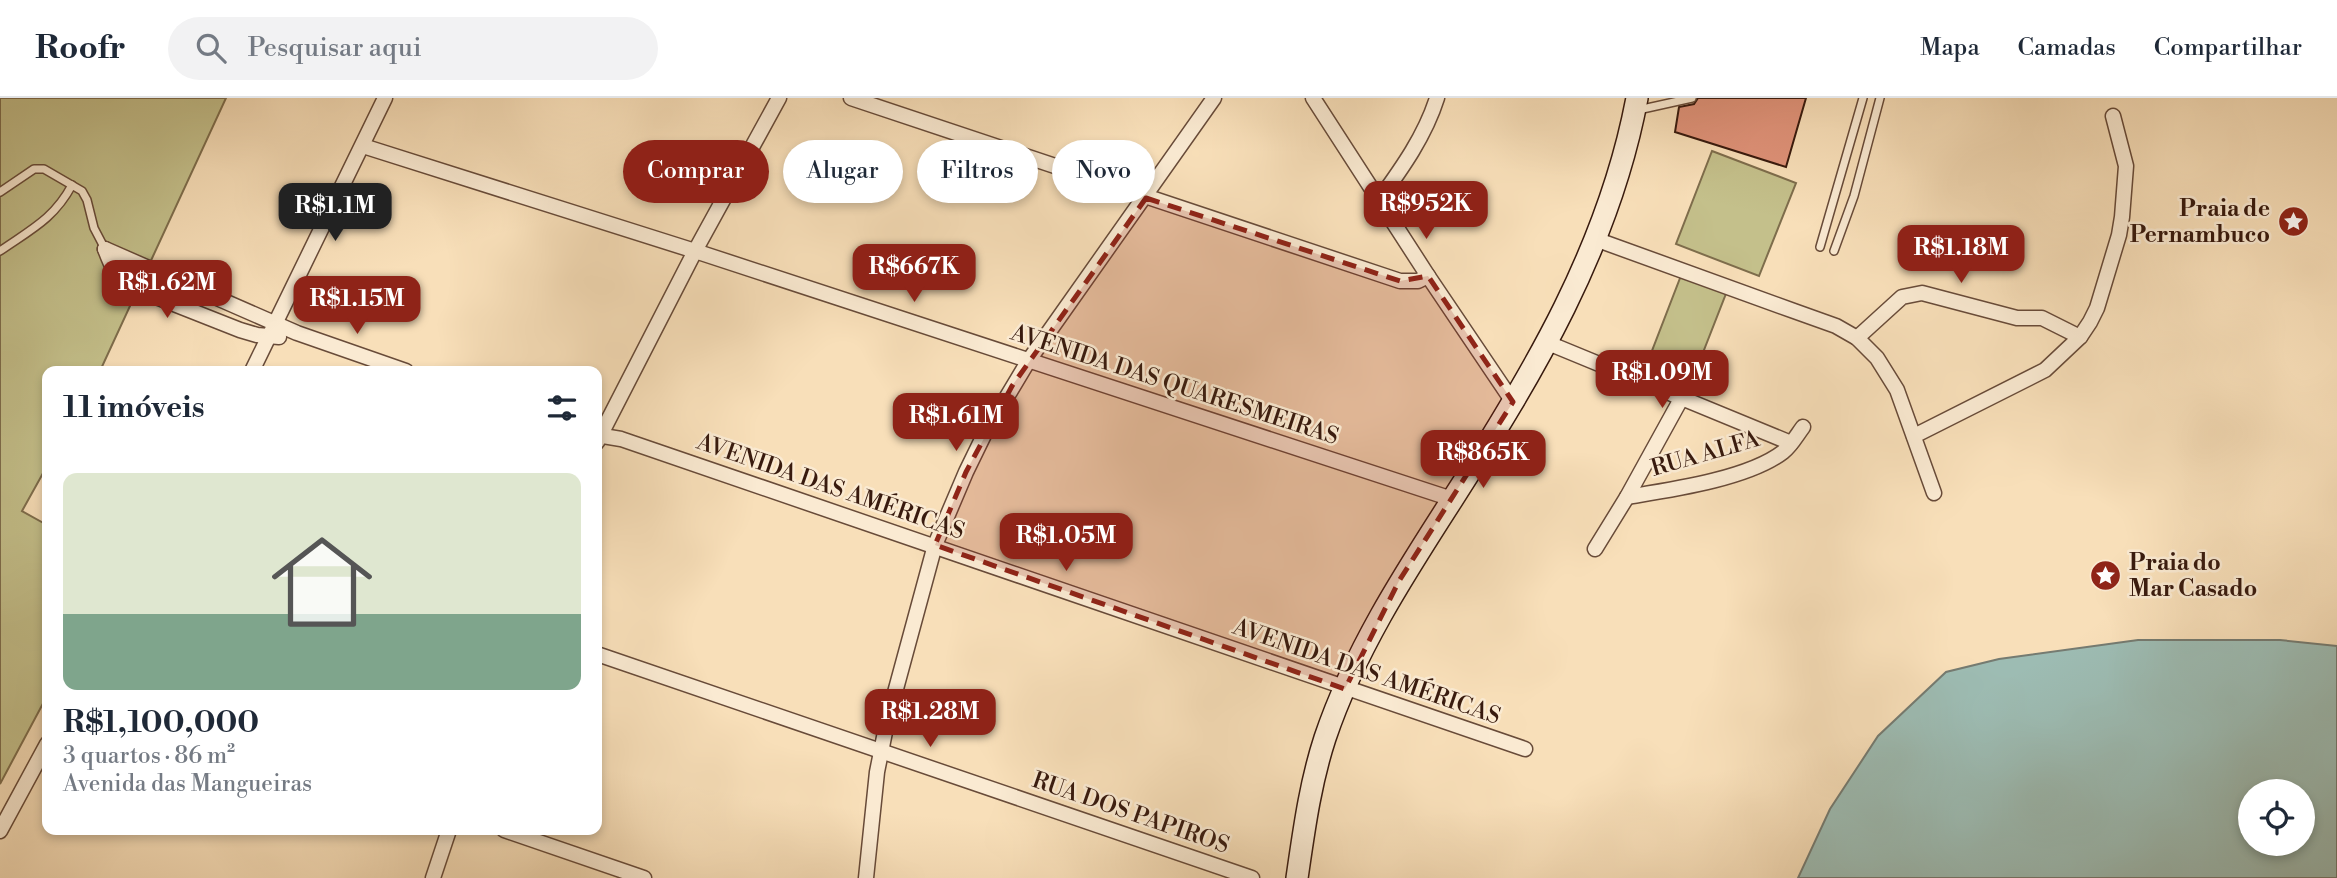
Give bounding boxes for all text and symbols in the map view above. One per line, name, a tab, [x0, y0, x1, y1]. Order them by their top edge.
search box	[168, 17, 658, 80]
text: Roofr	[35, 28, 126, 69]
icon: search	[192, 29, 230, 67]
text: Pesquisar aqui	[248, 32, 422, 64]
text: Mapa	[1920, 33, 1980, 63]
text: Camadas	[2018, 33, 2116, 63]
text: Compartilhar	[2154, 33, 2302, 63]
chip: Comprar	[623, 140, 769, 203]
chip: Alugar	[783, 140, 903, 203]
chip: Filtros	[917, 140, 1038, 203]
chip: Novo	[1052, 140, 1155, 203]
pin: R$952K	[1369, 181, 1483, 241]
pin: R$1.1M	[278, 184, 392, 243]
text: R$952K	[1380, 190, 1472, 218]
text: R$1.1M	[295, 192, 375, 220]
place label: Praia de Pernambuco	[2130, 195, 2270, 249]
place icon: Praia de Pernambuco	[2276, 204, 2310, 238]
pin: R$1.18M	[1896, 226, 2026, 285]
text: R$1.18M	[1913, 234, 2009, 262]
pin: R$667K	[857, 244, 971, 304]
text: R$667K	[869, 253, 959, 281]
pin: R$1.62M	[102, 260, 232, 320]
text: R$1.62M	[118, 269, 216, 297]
pin: R$1.15M	[292, 276, 422, 336]
text: R$1.15M	[309, 285, 405, 313]
street label: AVENIDA DAS QUARESMEIRAS	[1006, 318, 1342, 451]
pin: R$1.09M	[1597, 350, 1727, 410]
text: R$1.09M	[1612, 359, 1712, 387]
text: 11 imóveis	[63, 389, 205, 427]
icon: filters	[543, 389, 581, 427]
pin: R$1.61M	[891, 394, 1021, 453]
text: R$1.61M	[909, 402, 1003, 430]
street label: RUA ALFA	[1648, 425, 1764, 483]
street label: AVENIDA DAS AMÉRICAS	[692, 426, 969, 546]
pin: R$865K	[1426, 430, 1540, 490]
text: R$865K	[1437, 439, 1529, 467]
pin: R$1.05M	[1001, 514, 1131, 573]
icon: home	[259, 519, 385, 645]
text: R$1.05M	[1016, 522, 1116, 550]
place label: Praia do Mar Casado	[2129, 549, 2257, 603]
place icon: Praia do Mar Casado	[2089, 558, 2123, 592]
street label: AVENIDA DAS AMÉRICAS	[1228, 611, 1505, 731]
pin: R$1.28M	[865, 690, 995, 749]
text: R$1.28M	[881, 698, 979, 726]
text: R$1,100,000	[63, 704, 259, 742]
text: 3 quartos · 86 m²	[63, 742, 235, 770]
street label: RUA DOS PAPIROS	[1028, 766, 1233, 860]
text: Avenida das Mangueiras	[63, 770, 312, 798]
map controls	[2238, 779, 2315, 856]
button: locate	[2238, 779, 2315, 856]

